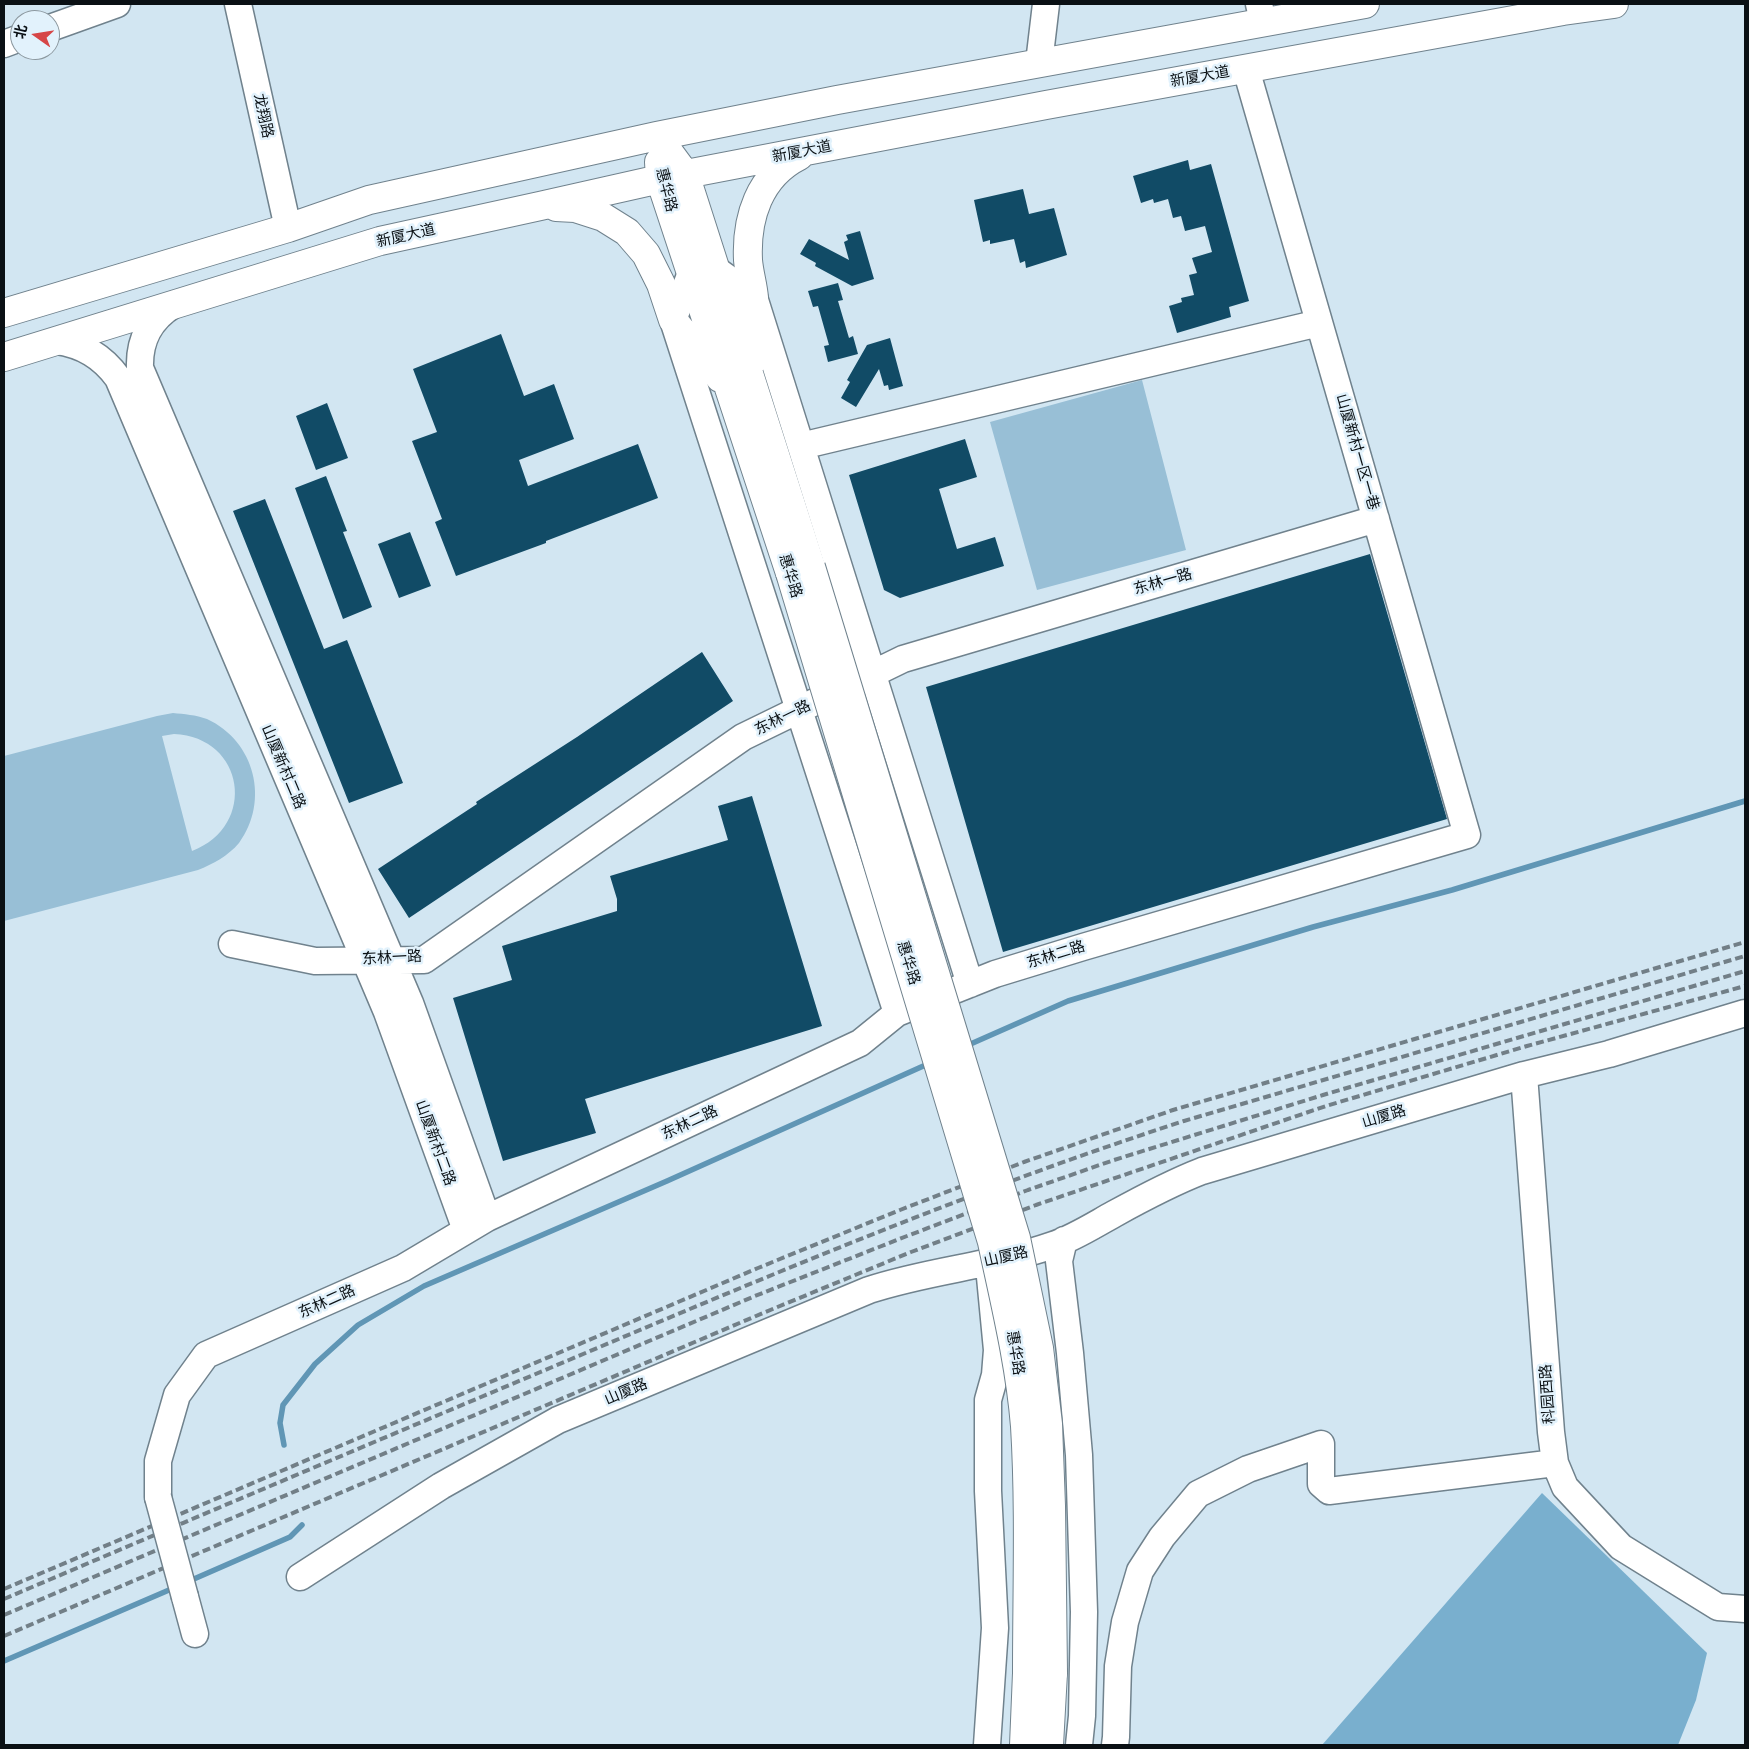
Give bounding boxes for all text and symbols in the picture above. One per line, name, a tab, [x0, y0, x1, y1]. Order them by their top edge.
north arrow	[10, 10, 60, 60]
text: 北	[11, 23, 31, 40]
street label: 新厦大道	[1169, 63, 1231, 91]
street label: 龙翔路	[250, 92, 276, 140]
street label: 新厦大道	[771, 137, 833, 167]
street label: 惠华路	[652, 166, 680, 214]
street label: 新厦大道	[375, 220, 437, 252]
street label: 山厦新村一区一巷	[1332, 392, 1382, 512]
street label: 惠华路	[775, 552, 805, 600]
street label: 东林一路	[1132, 565, 1194, 599]
street label: 东林一路	[752, 697, 814, 739]
street label: 山厦新村二路	[257, 722, 309, 812]
street label: 东林二路	[1025, 938, 1087, 972]
street label: 惠华路	[893, 939, 923, 987]
street label: 东林一路	[362, 947, 422, 969]
street label: 山厦新村二路	[411, 1098, 459, 1188]
street label: 东林二路	[659, 1102, 721, 1144]
street label: 山厦路	[1360, 1102, 1408, 1132]
street label: 山厦路	[982, 1243, 1030, 1271]
street label: 东林二路	[296, 1282, 358, 1322]
street label: 惠华路	[1003, 1329, 1027, 1377]
street label: 科园西路	[1537, 1363, 1559, 1425]
street label: 山厦路	[602, 1375, 650, 1409]

